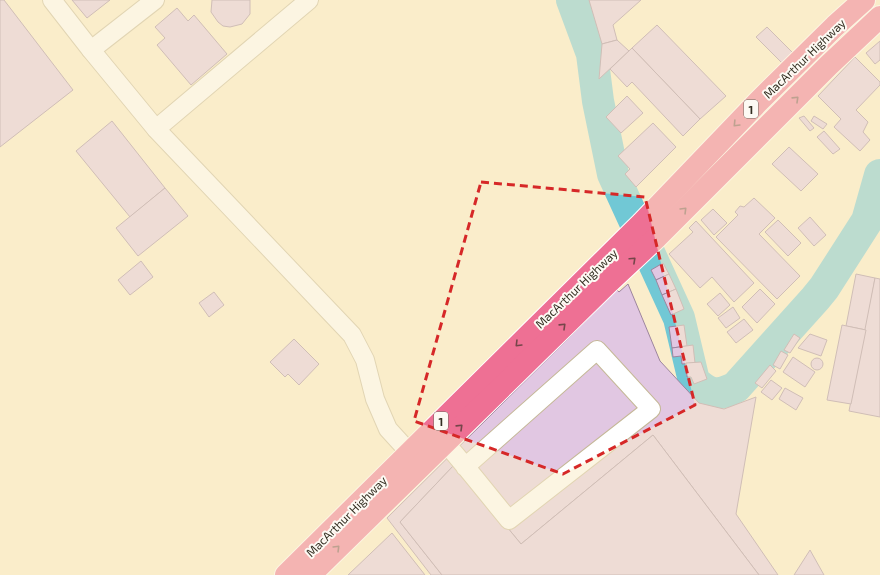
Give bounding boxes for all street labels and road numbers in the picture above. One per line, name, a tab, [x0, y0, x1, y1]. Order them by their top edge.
street label: MacArthur Highway	[760, 15, 848, 101]
road number: 1	[744, 100, 758, 118]
street label: MacArthur Highway	[532, 245, 620, 331]
road number: 1	[434, 412, 448, 430]
street label: MacArthur Highway	[303, 472, 390, 559]

